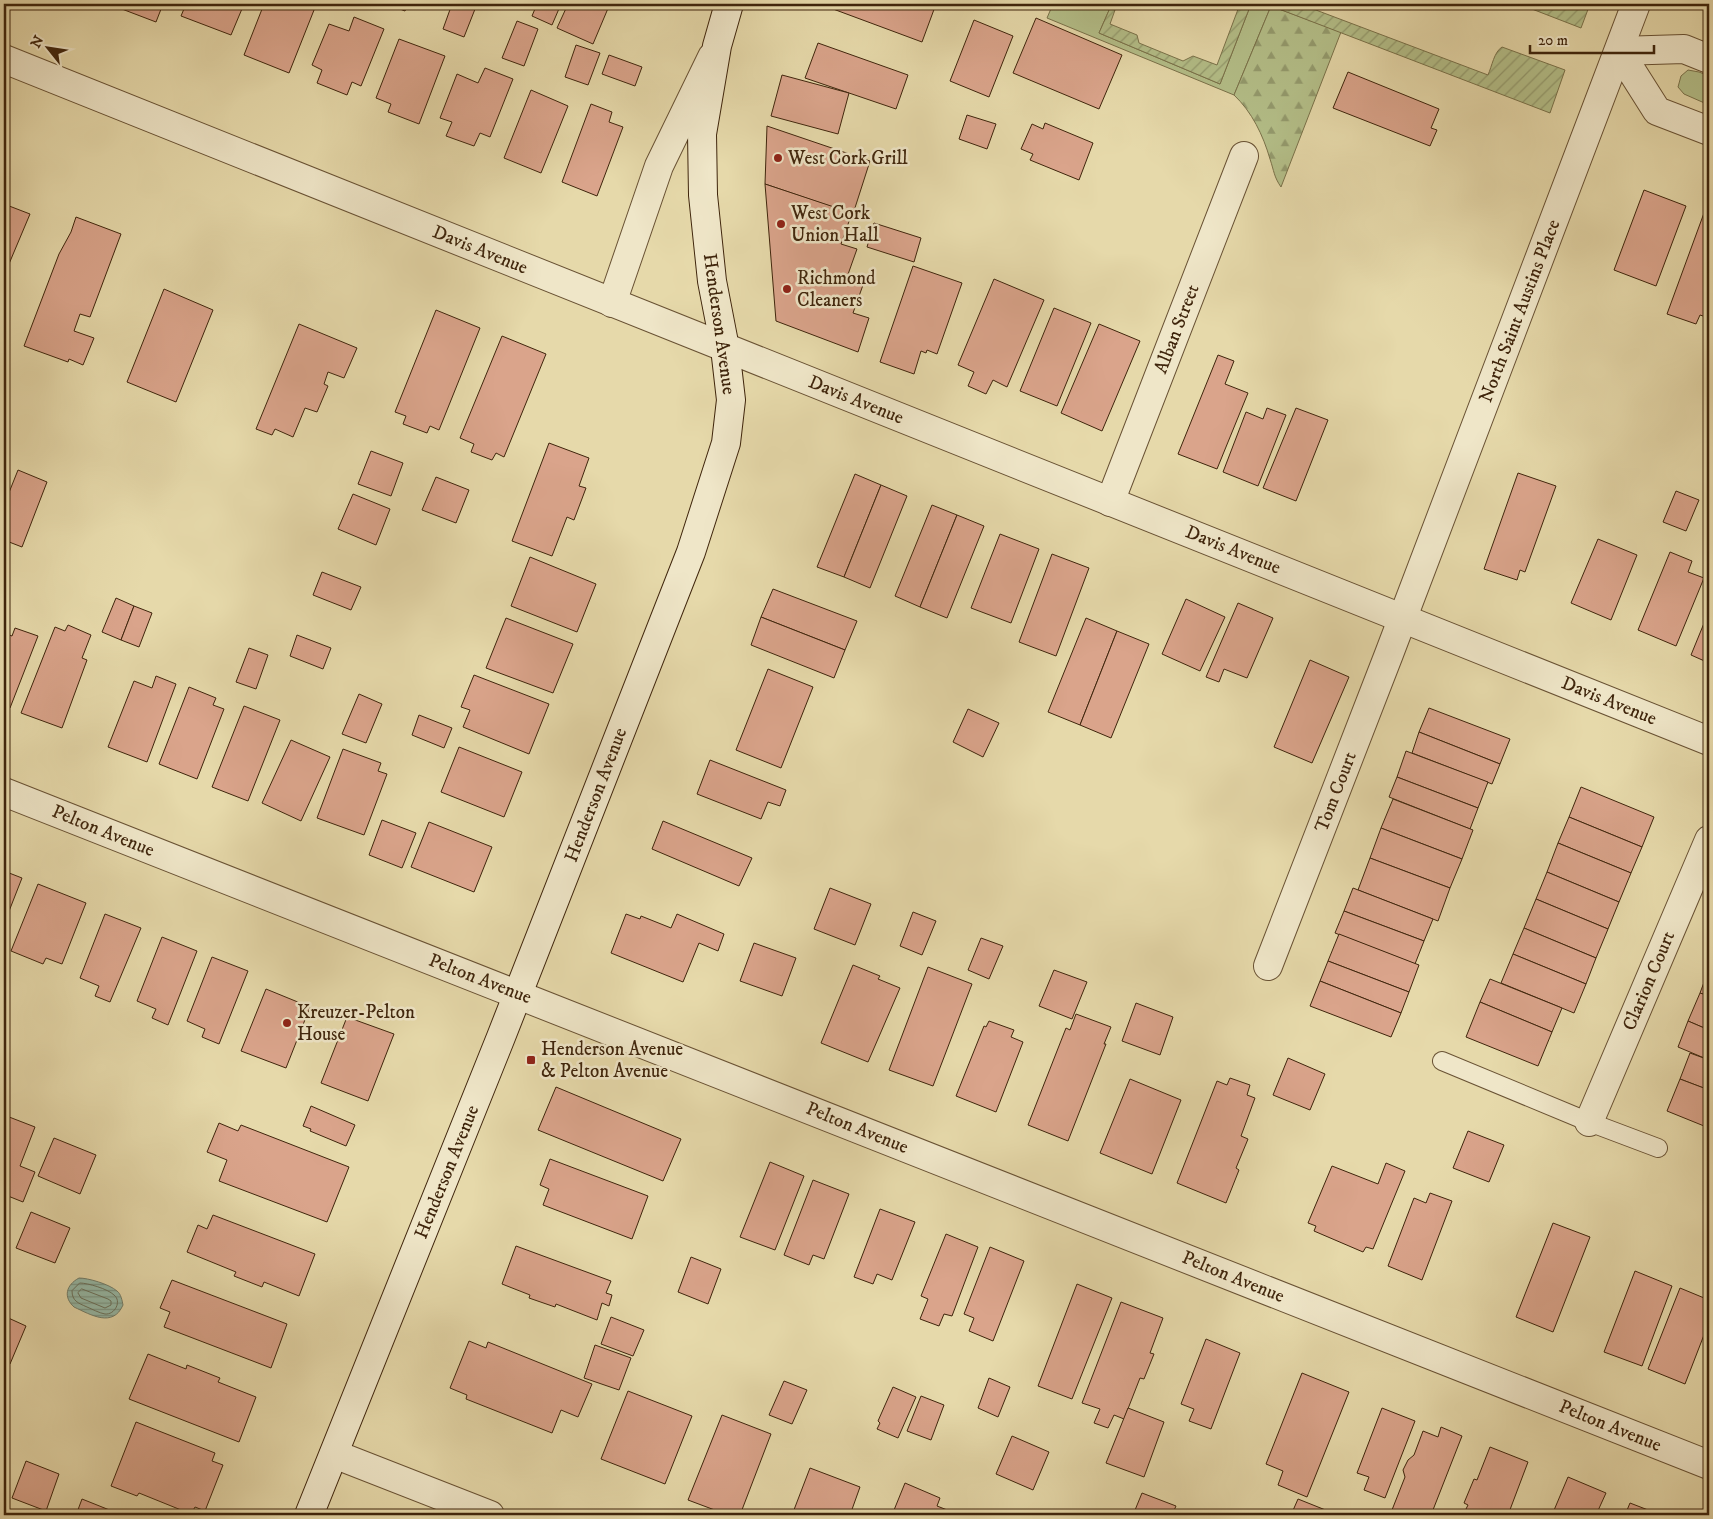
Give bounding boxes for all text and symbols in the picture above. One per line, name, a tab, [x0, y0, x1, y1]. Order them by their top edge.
north arrow	[22, 22, 72, 72]
scale bar	[1530, 22, 1654, 54]
text: 20 m	[1538, 31, 1568, 50]
text: N	[27, 32, 49, 51]
place label: West Cork Grill	[787, 147, 908, 170]
marker: West Cork Grill	[772, 152, 784, 164]
place label: West Cork Union Hall	[790, 202, 879, 247]
street label: North Saint Austins Place	[1474, 216, 1566, 406]
marker: West Cork Union Hall	[775, 218, 787, 230]
street label: Davis Avenue	[429, 220, 531, 280]
street label: Henderson Avenue	[698, 252, 740, 396]
place label: Richmond Cleaners	[797, 267, 876, 312]
street label: Alban Street	[1149, 281, 1205, 377]
marker: Richmond Cleaners	[781, 283, 793, 295]
street label: Davis Avenue	[805, 370, 907, 430]
street label: Davis Avenue	[1182, 520, 1284, 580]
street label: Davis Avenue	[1558, 671, 1660, 731]
street label: Henderson Avenue	[560, 724, 632, 866]
street label: Tom Court	[1310, 749, 1362, 835]
street label: Pelton Avenue	[48, 800, 158, 862]
street label: Clarion Court	[1618, 928, 1680, 1034]
street label: Pelton Avenue	[425, 949, 535, 1009]
place label: Kreuzer-Pelton House	[297, 1001, 415, 1046]
marker: Kreuzer-Pelton House	[281, 1017, 293, 1029]
place label: Henderson Avenue & Pelton Avenue	[541, 1038, 683, 1083]
marker: Henderson Avenue & Pelton Avenue	[525, 1054, 537, 1066]
street label: Pelton Avenue	[802, 1097, 912, 1159]
street label: Henderson Avenue	[410, 1102, 484, 1242]
street label: Pelton Avenue	[1178, 1246, 1288, 1308]
street label: Pelton Avenue	[1555, 1395, 1665, 1457]

